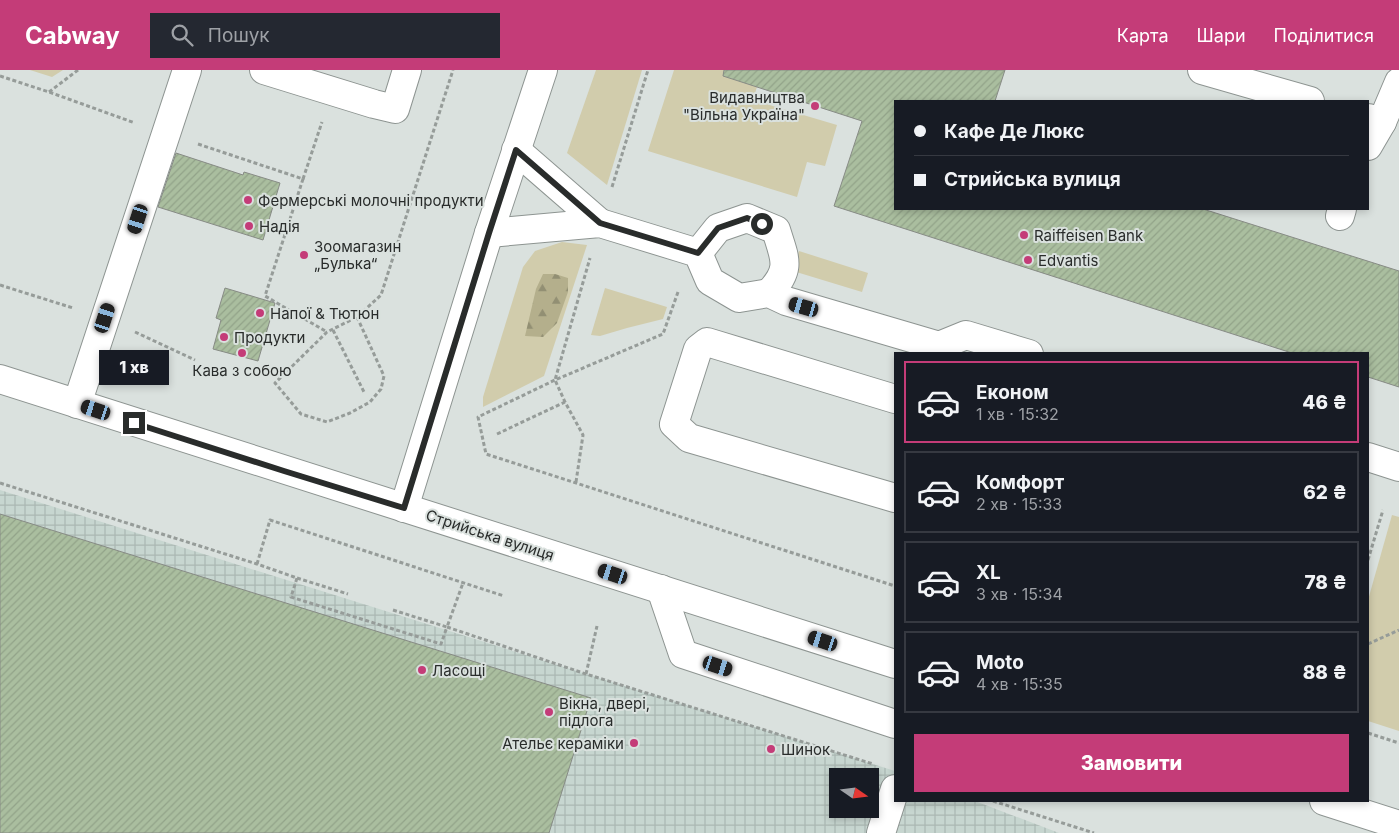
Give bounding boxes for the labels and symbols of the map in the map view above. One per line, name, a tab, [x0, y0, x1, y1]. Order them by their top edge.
place label: Видавництва "Вільна Україна"	[683, 88, 805, 124]
marker: Видавництва "Вільна Україна"	[809, 100, 821, 112]
place label: Фермерські молочні продукти	[258, 191, 484, 210]
marker: Фермерські молочні продукти	[242, 194, 254, 206]
car	[126, 202, 149, 236]
route start	[751, 213, 773, 235]
place label: Надія	[259, 217, 300, 236]
marker: Надія	[243, 220, 255, 232]
place label: Raiffeisen Bank	[1034, 226, 1144, 245]
marker: Raiffeisen Bank	[1018, 229, 1030, 241]
place label: Зоомагазин „Булька“	[314, 237, 401, 273]
marker: Зоомагазин „Булька“	[298, 249, 310, 261]
place label: Edvantis	[1038, 251, 1098, 270]
marker: Edvantis	[1022, 254, 1034, 266]
car	[787, 296, 820, 318]
car	[93, 301, 116, 335]
place label: Напої & Тютюн	[270, 304, 379, 323]
marker: Напої & Тютюн	[254, 307, 266, 319]
place label: Продукти	[234, 328, 305, 347]
marker: Продукти	[218, 331, 230, 343]
marker: Кава з собою	[236, 347, 248, 359]
callout: 1 хв	[99, 350, 169, 386]
place label: Кава з собою	[192, 361, 292, 380]
car	[79, 398, 112, 422]
route end	[123, 412, 145, 434]
street label: Стрийська вулиця	[423, 505, 557, 565]
car	[596, 562, 629, 586]
car	[806, 629, 839, 653]
car	[701, 654, 734, 678]
place label: Ласощі	[432, 661, 485, 680]
marker: Ласощі	[416, 664, 428, 676]
place label: Вікна, двері, підлога	[559, 694, 650, 730]
marker: Вікна, двері, підлога	[543, 706, 555, 718]
place label: Ательє кераміки	[502, 734, 624, 753]
marker: Ательє кераміки	[628, 737, 640, 749]
place label: Шинок	[781, 740, 830, 759]
marker: Шинок	[765, 743, 777, 755]
north arrow	[829, 768, 879, 818]

